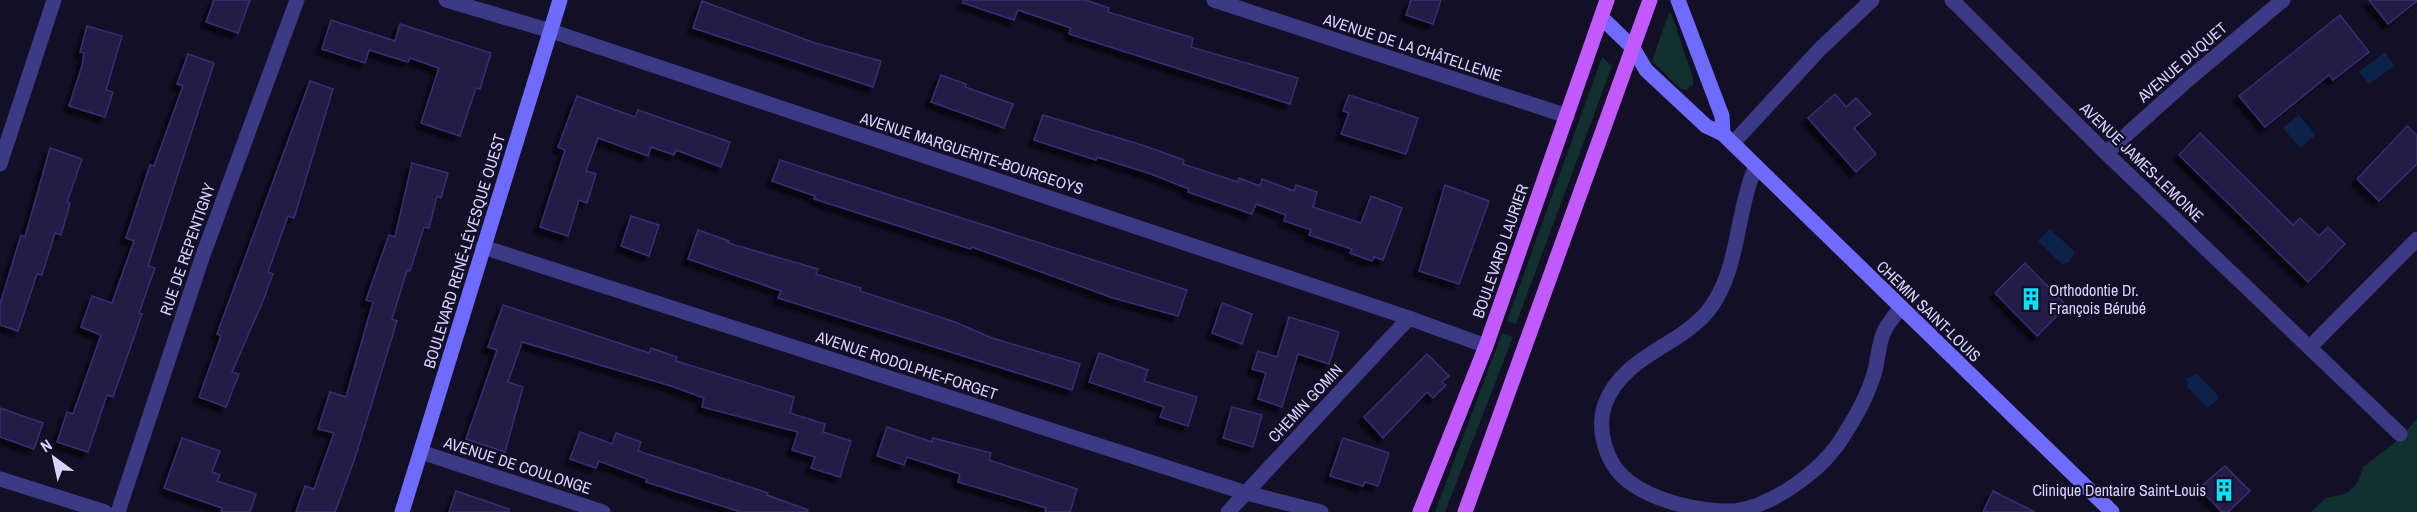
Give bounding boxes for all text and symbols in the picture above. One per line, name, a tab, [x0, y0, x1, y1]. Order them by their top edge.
street label: AVENUE DE LA CHÂTELLENIE	[1320, 7, 1505, 86]
street label: AVENUE DUQUET	[2132, 17, 2231, 108]
street label: AVENUE JAMES-LEMOINE	[2075, 96, 2209, 227]
street label: AVENUE MARGUERITE-BOURGEOYS	[857, 106, 1086, 200]
street label: BOULEVARD RENÉ-LÉVESQUE OUEST	[418, 131, 510, 371]
street label: RUE DE REPENTIGNY	[154, 180, 220, 318]
street label: BOULEVARD LAURIER	[1467, 181, 1533, 321]
street label: CHEMIN SAINT-LOUIS	[1872, 255, 1986, 367]
place label: Orthodontie Dr. François Bérubé	[2049, 279, 2146, 319]
building icon: Orthodontie Dr. François Bérubé	[2018, 286, 2044, 312]
street label: AVENUE RODOLPHE-FORGET	[813, 325, 1000, 405]
street label: CHEMIN GOMIN	[1263, 359, 1347, 447]
north arrow	[24, 428, 84, 488]
street label: AVENUE DE COULONGE	[441, 430, 594, 499]
text: N	[36, 434, 56, 457]
building icon: Clinique Dentaire Saint-Louis	[2211, 477, 2237, 503]
place label: Clinique Dentaire Saint-Louis	[2032, 479, 2206, 501]

